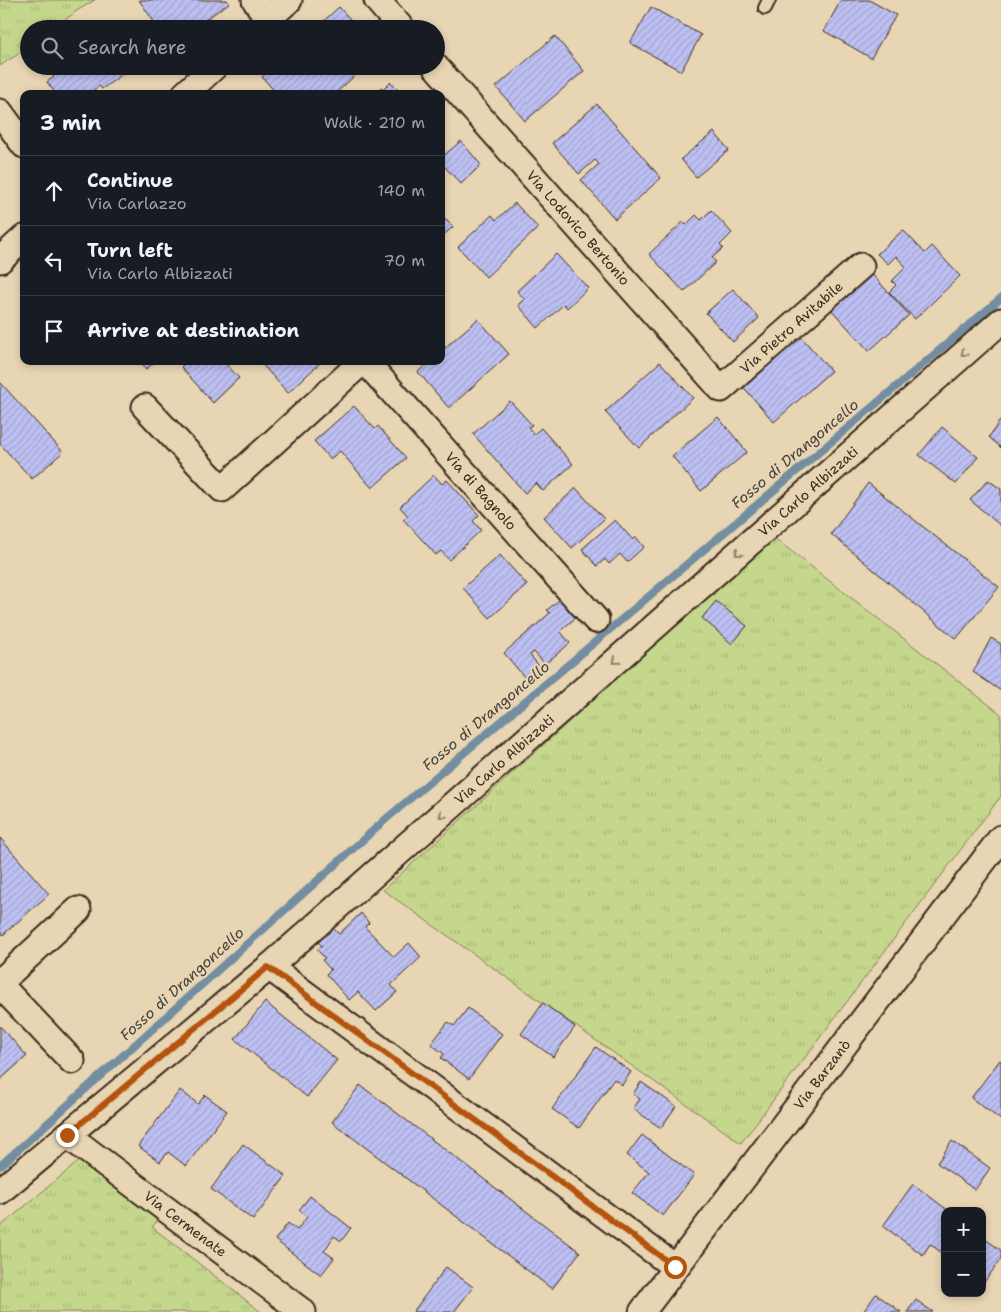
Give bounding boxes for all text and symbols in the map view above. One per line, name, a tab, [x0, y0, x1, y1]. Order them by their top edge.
search box	[20, 20, 445, 75]
icon: search	[38, 34, 66, 62]
text: Search here	[78, 35, 187, 60]
text: 3 min	[40, 109, 101, 137]
text: Walk · 210 m	[324, 112, 425, 133]
street label: Via Lodovico Bertonio	[523, 166, 634, 289]
text: Continue	[87, 168, 173, 193]
icon: ahead	[40, 177, 68, 205]
text: 140 m	[378, 180, 425, 201]
text: Via Carlazzo	[87, 193, 187, 214]
text: Turn left	[87, 238, 173, 263]
icon: left	[40, 247, 68, 275]
text: 70 m	[384, 250, 425, 271]
text: Via Carlo Albizzati	[87, 263, 233, 284]
street label: Via Pietro Avitabile	[736, 277, 847, 377]
icon: arrive	[40, 317, 68, 345]
text: Arrive at destination	[87, 318, 299, 343]
one-way arrow	[961, 347, 970, 356]
water label: Fosso di Drangoncello	[727, 395, 863, 513]
street label: Via Carlo Albizzati	[754, 442, 862, 540]
street label: Via di Bagnolo	[441, 448, 520, 534]
one-way arrow	[734, 547, 743, 556]
one-way arrow	[612, 655, 621, 664]
water label: Fosso di Drangoncello	[418, 657, 554, 775]
street label: Via Carlo Albizzati	[451, 710, 558, 808]
one-way arrow	[438, 809, 447, 818]
water label: Fosso di Drangoncello	[116, 923, 248, 1045]
street label: Via Barzanò	[790, 1036, 854, 1113]
route end	[56, 1124, 79, 1147]
street label: Via Cermenate	[140, 1187, 231, 1261]
map controls	[941, 1207, 986, 1297]
button: +	[941, 1207, 986, 1252]
button: −	[941, 1252, 986, 1297]
route start	[664, 1256, 687, 1279]

